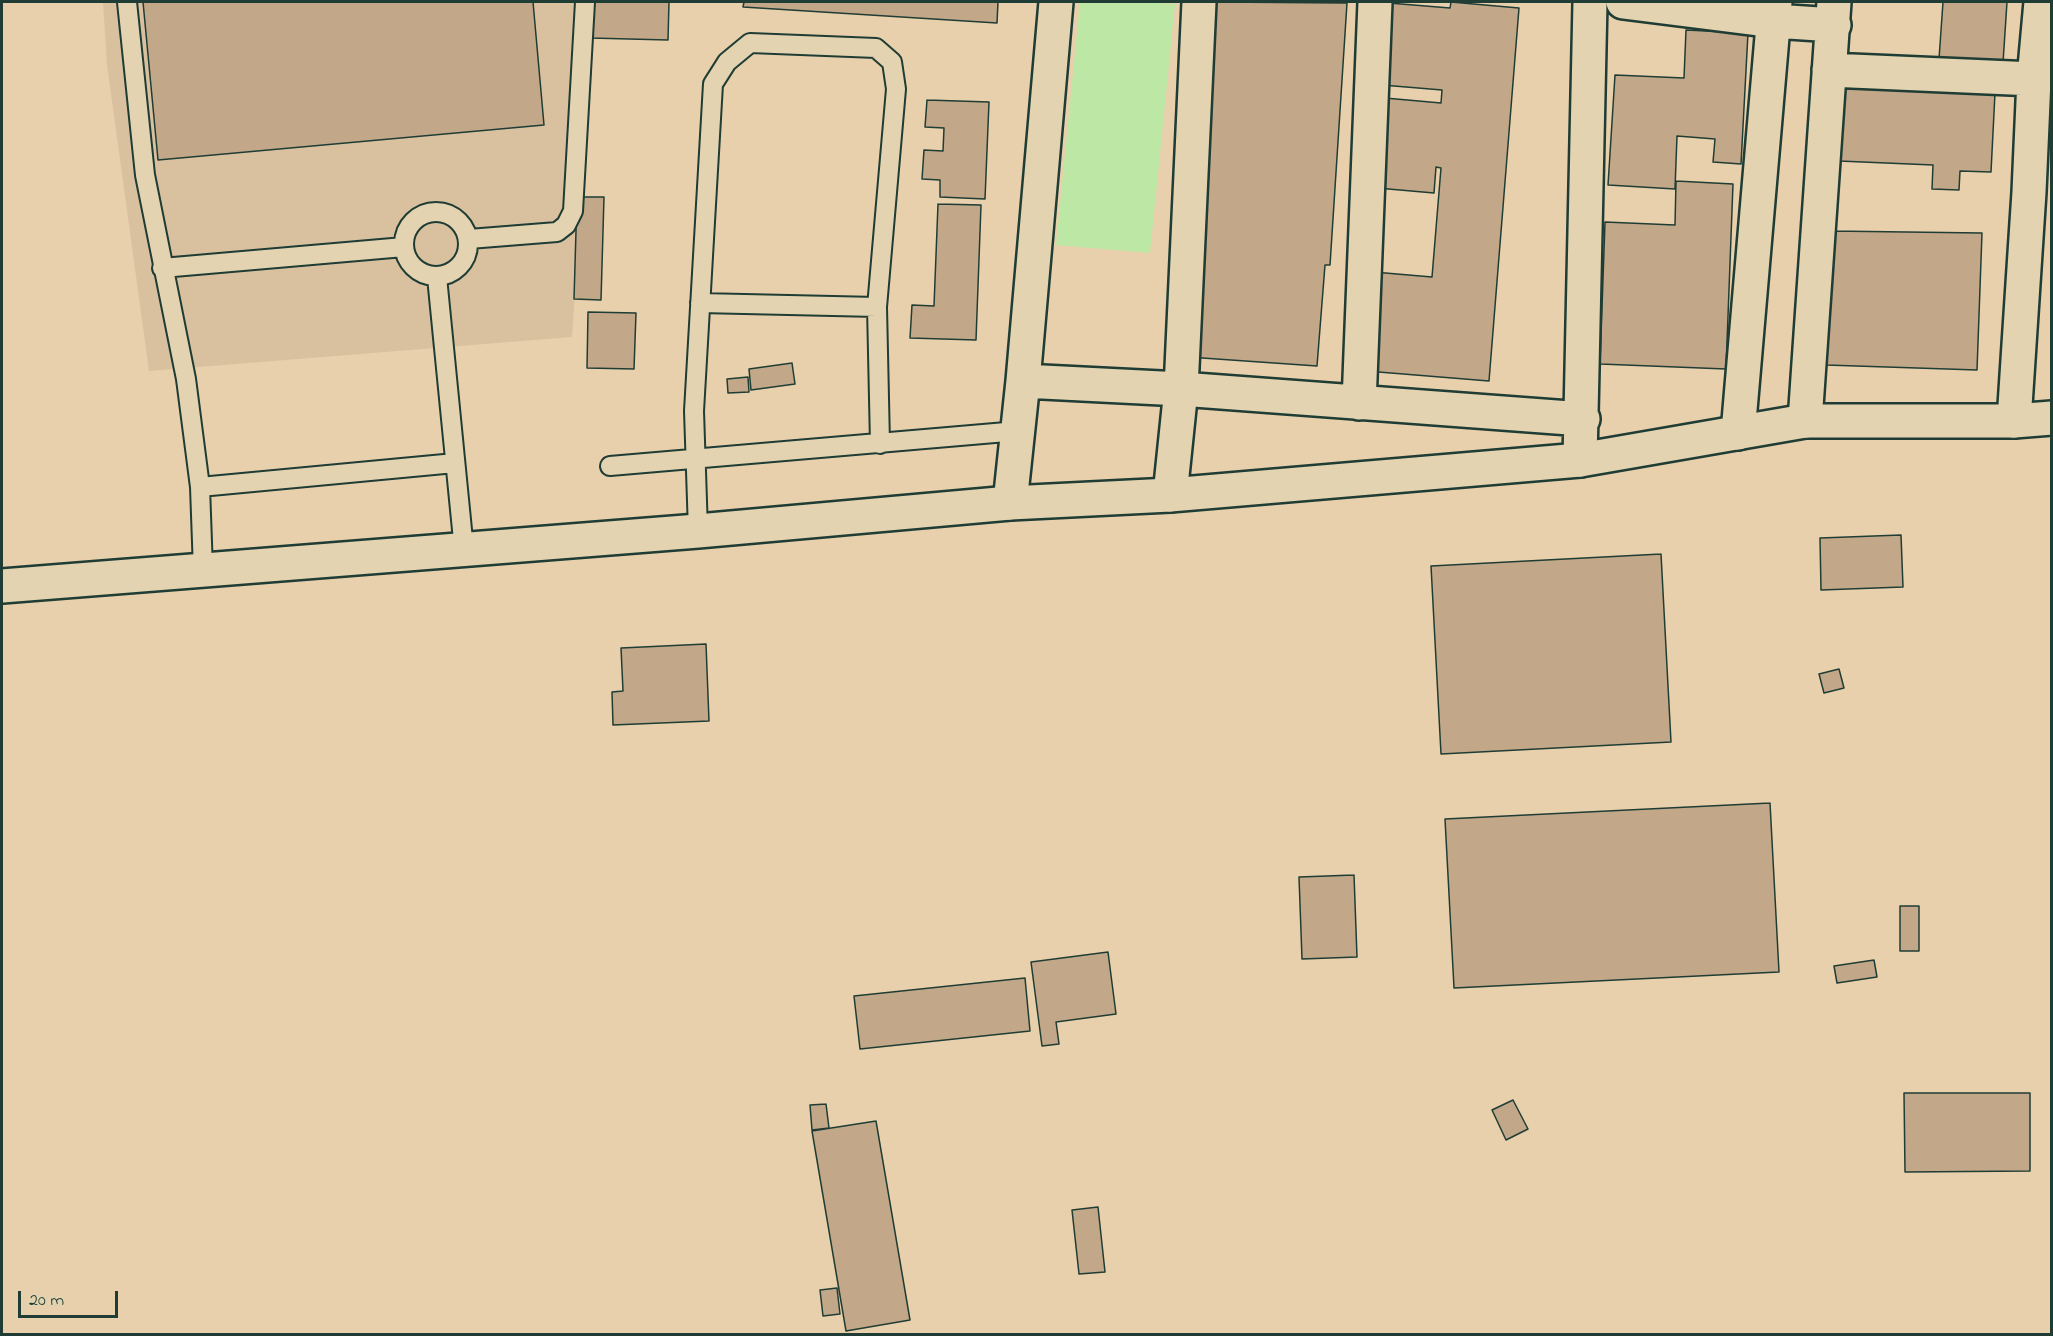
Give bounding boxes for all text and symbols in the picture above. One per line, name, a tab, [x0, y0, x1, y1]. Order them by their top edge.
scale bar	[21, 1279, 122, 1317]
text: 20 m	[29, 1288, 64, 1314]

